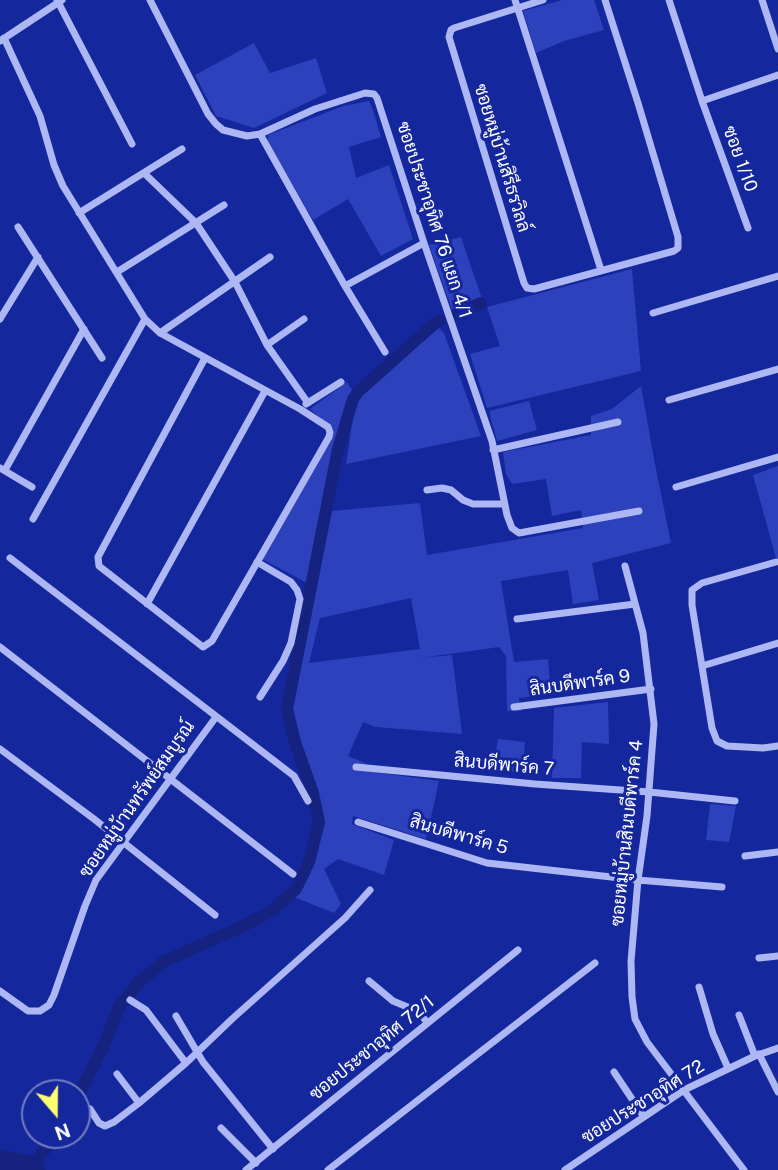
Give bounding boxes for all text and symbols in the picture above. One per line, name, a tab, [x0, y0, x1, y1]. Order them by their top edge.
street label: ซอยหมู่บ้านสิรีธรวิลล์	[469, 81, 535, 235]
street label: ซอยประชาอุทิศ 76 แยก 4/1	[392, 119, 476, 321]
street label: ซอย 1/10	[718, 123, 762, 195]
street label: สินบดีพาร์ค 9	[528, 665, 632, 701]
street label: ซอยหมู่บ้านทรัพย์สมบูรณ์	[75, 716, 199, 882]
street label: ซอยหมู่บ้านสินบดีพาร์ค 4	[606, 739, 648, 927]
street label: สินบดีพาร์ค 7	[453, 750, 555, 780]
street label: สินบดีพาร์ค 5	[407, 811, 511, 859]
street label: ซอยประชาอุทิศ 72/1	[305, 991, 439, 1105]
street label: ซอยประชาอุทิศ 72	[578, 1055, 708, 1149]
north arrow	[21, 1079, 91, 1149]
text: N	[52, 1119, 73, 1145]

